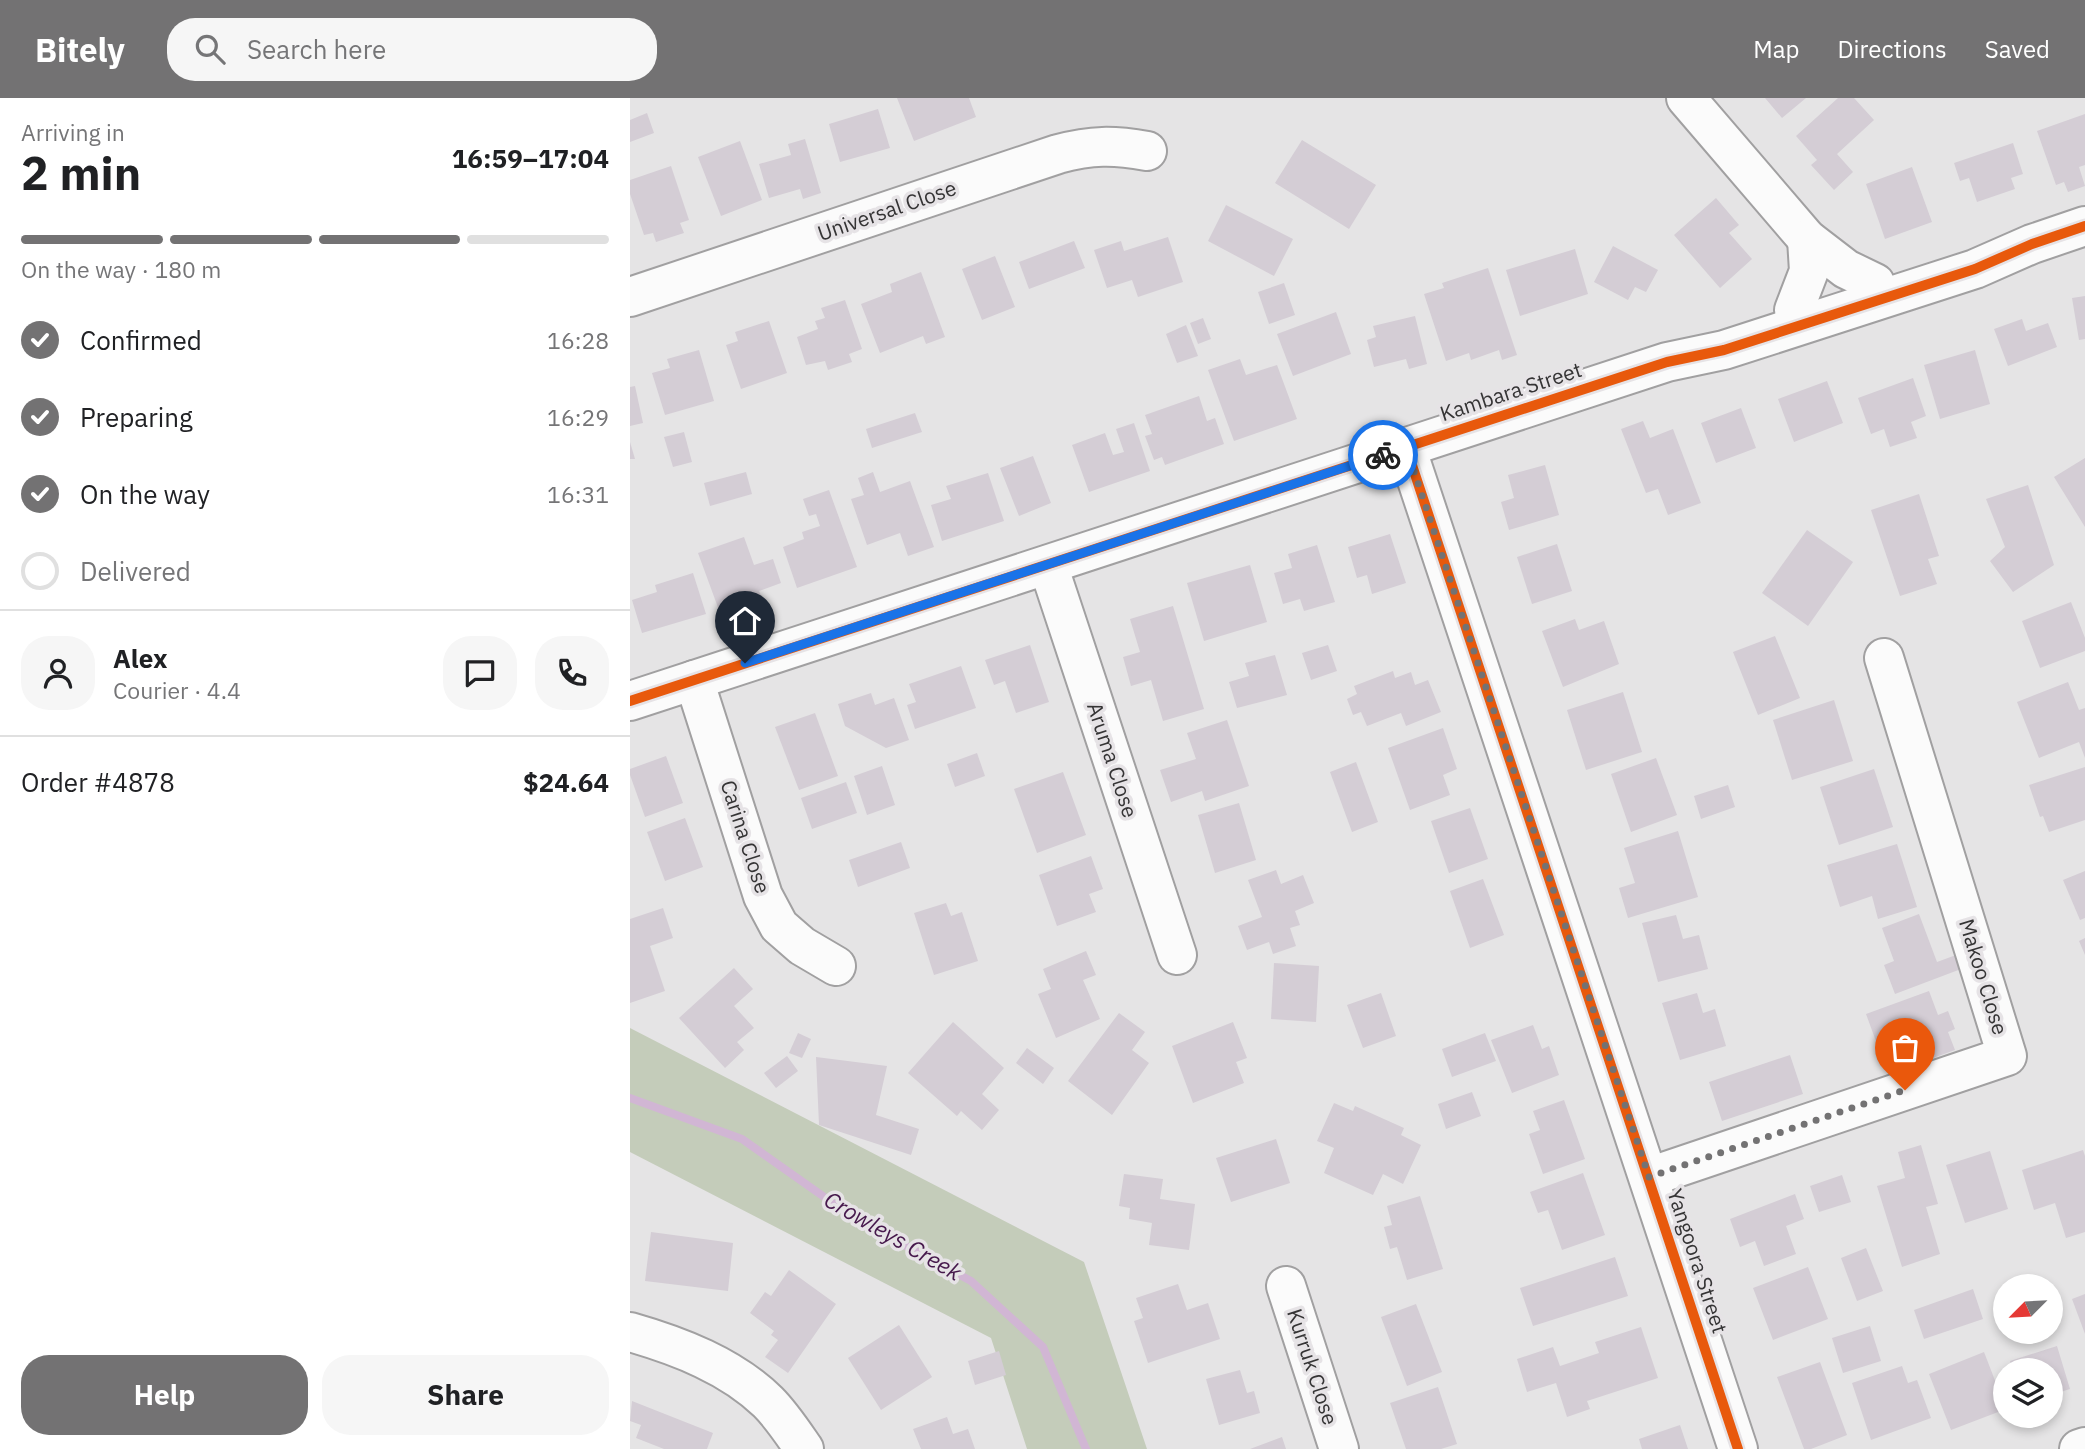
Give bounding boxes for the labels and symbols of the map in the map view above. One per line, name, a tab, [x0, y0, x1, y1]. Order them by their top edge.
street label: Universal Close	[813, 173, 960, 247]
street label: Kambara Street	[1436, 355, 1585, 427]
courier	[1348, 420, 1418, 490]
pin	[715, 591, 775, 663]
street label: Aruma Close	[1081, 698, 1145, 821]
street label: Carina Close	[714, 776, 777, 897]
street label: Makoo Close	[1953, 915, 2015, 1038]
pin	[1875, 1018, 1935, 1090]
water label: Crowleys Creek	[819, 1184, 969, 1287]
street label: Yangoora Street	[1661, 1185, 1735, 1337]
north arrow	[1993, 1274, 2063, 1344]
street label: Kurruk Close	[1281, 1305, 1345, 1428]

